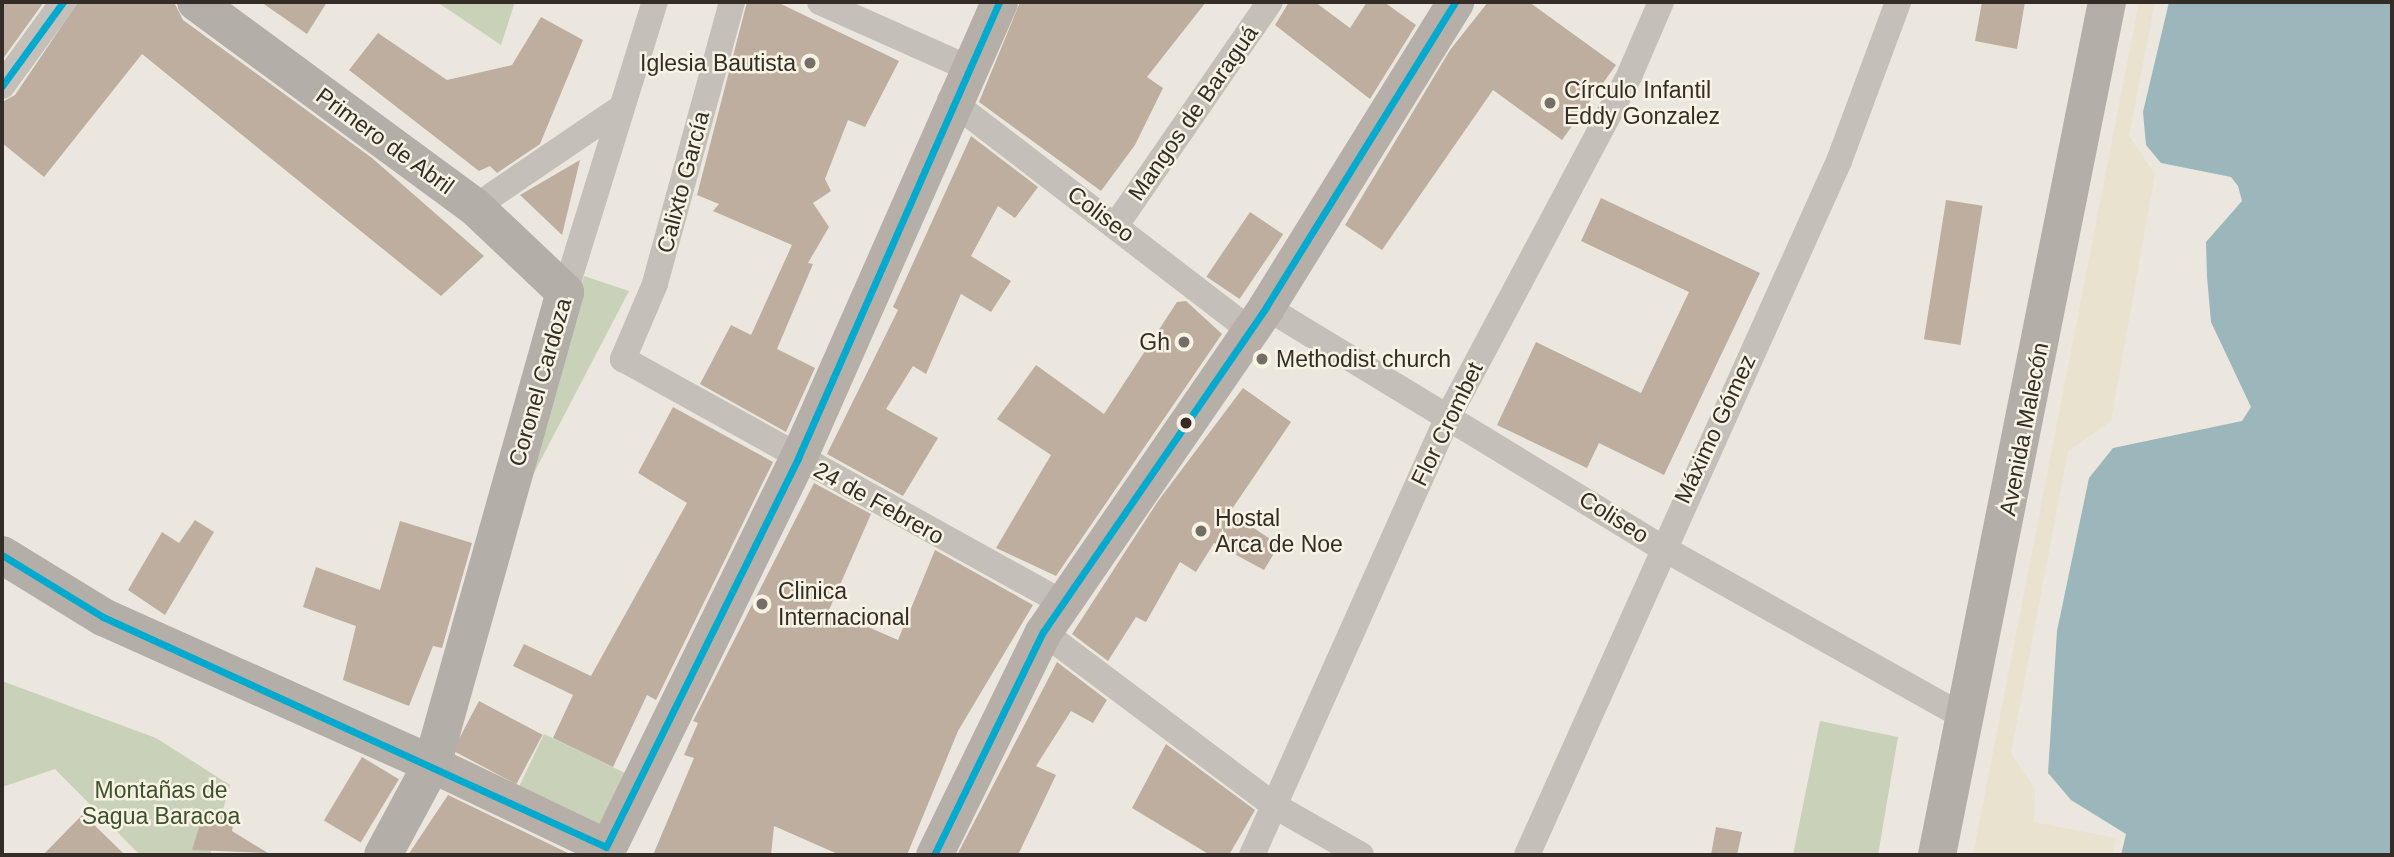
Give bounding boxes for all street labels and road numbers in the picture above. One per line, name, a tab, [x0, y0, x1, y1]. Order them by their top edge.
street label: Mangos de Baraguá	[1122, 20, 1264, 206]
street label: Primero de Abril	[310, 81, 460, 201]
street label: Calixto García	[651, 108, 715, 256]
street label: Coliseo	[1062, 180, 1140, 248]
street label: Coronel Cardoza	[503, 295, 577, 469]
street label: Avenida Malecón	[1994, 340, 2054, 518]
street label: Máximo Gómez	[1668, 350, 1762, 508]
street label: Flor Crombet	[1405, 358, 1489, 490]
street label: 24 de Febrero	[809, 456, 949, 550]
street label: Coliseo	[1574, 485, 1654, 549]

